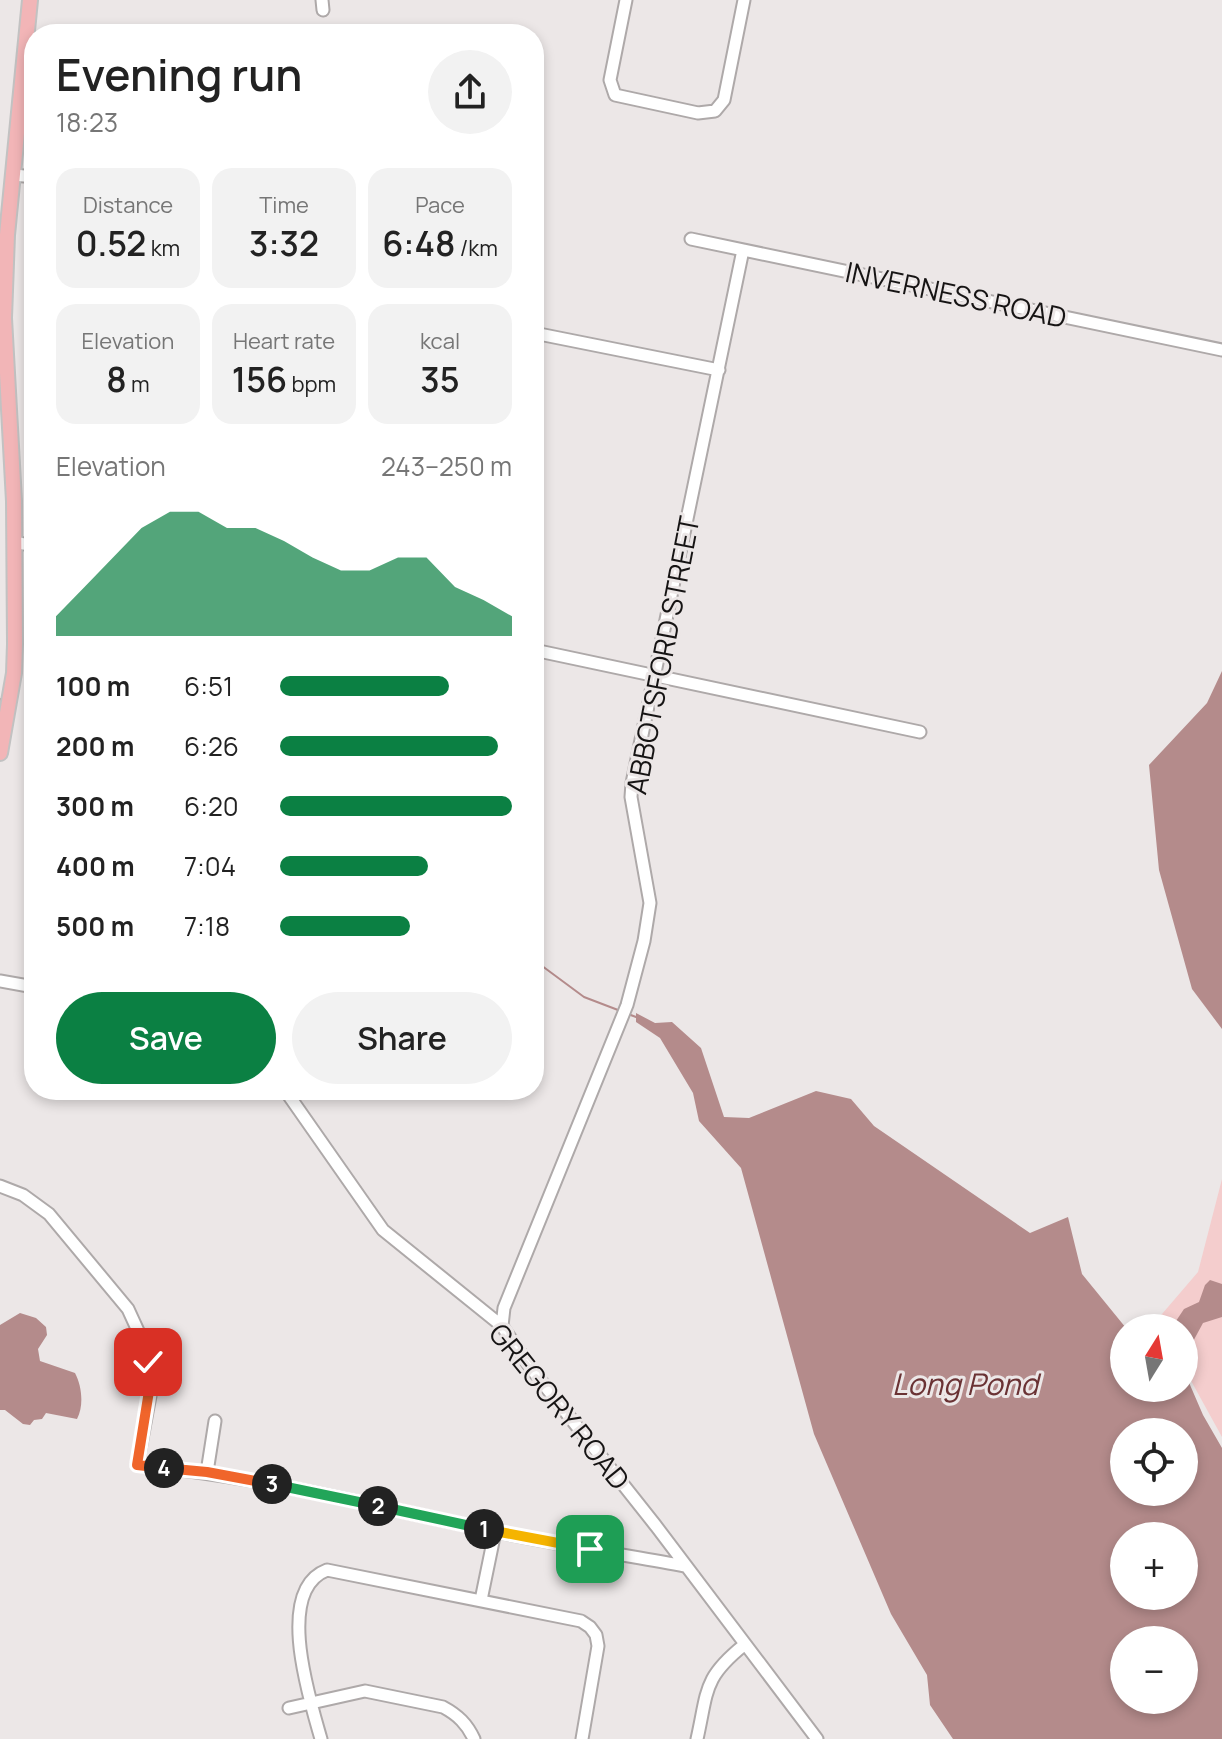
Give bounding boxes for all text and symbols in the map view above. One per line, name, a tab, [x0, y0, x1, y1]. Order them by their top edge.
text: Evening run	[56, 44, 302, 104]
button: share	[428, 50, 512, 134]
text: 18:23	[56, 104, 118, 140]
text: Distance	[83, 190, 173, 220]
text: Time	[259, 190, 309, 220]
text: Pace	[415, 190, 465, 220]
text: 0.52	[76, 220, 146, 266]
text: 3:32	[249, 220, 319, 266]
text: 6:48	[382, 220, 455, 266]
text: km	[146, 233, 180, 263]
text: /km	[455, 233, 498, 263]
street label: INVERNESS ROAD	[842, 252, 1070, 336]
text: Elevation	[82, 326, 174, 356]
text: Heart rate	[233, 326, 335, 356]
text: kcal	[420, 326, 460, 356]
text: 8	[106, 356, 127, 402]
text: 156	[232, 356, 287, 402]
text: 35	[420, 356, 460, 402]
text: m	[127, 369, 150, 399]
text: bpm	[287, 369, 336, 399]
text: Elevation	[56, 448, 166, 484]
text: 243–250 m	[381, 448, 512, 484]
street label: ABBOTSFORD STREET	[616, 512, 708, 797]
text: 100 m	[56, 668, 130, 704]
text: 6:51	[184, 668, 233, 704]
text: 200 m	[56, 728, 134, 764]
text: 6:26	[184, 728, 239, 764]
text: 300 m	[56, 788, 134, 824]
text: 6:20	[184, 788, 239, 824]
text: 400 m	[56, 848, 135, 884]
text: 7:04	[184, 848, 236, 884]
text: 500 m	[56, 908, 134, 944]
text: 7:18	[184, 908, 230, 944]
button: Save	[56, 992, 276, 1084]
button: Share	[292, 992, 512, 1084]
north arrow	[1110, 1314, 1198, 1402]
map controls	[1110, 1314, 1198, 1714]
street label: GREGORY ROAD	[481, 1315, 639, 1497]
pin	[114, 1328, 182, 1396]
icon: check	[126, 1340, 170, 1384]
water label: Long Pond	[892, 1363, 1042, 1404]
button: locate	[1110, 1418, 1198, 1506]
pin: 4	[144, 1448, 184, 1488]
text: 4	[157, 1453, 171, 1483]
pin: 3	[252, 1464, 292, 1504]
text: 3	[266, 1469, 278, 1499]
pin: 2	[358, 1486, 398, 1526]
text: 2	[371, 1491, 385, 1521]
pin: 1	[464, 1509, 504, 1549]
text: 1	[479, 1514, 489, 1544]
pin	[556, 1515, 624, 1583]
button: +	[1110, 1522, 1198, 1610]
icon: arrive	[568, 1527, 612, 1571]
button: −	[1110, 1626, 1198, 1714]

